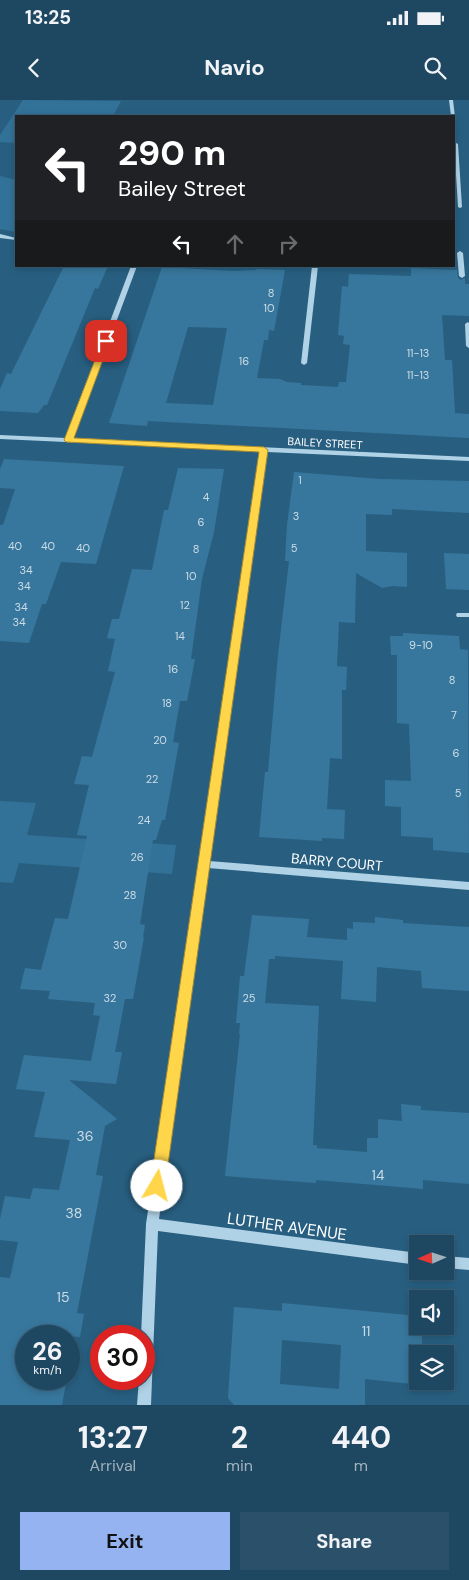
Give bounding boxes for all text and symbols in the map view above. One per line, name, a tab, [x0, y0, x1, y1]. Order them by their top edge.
text: 13:25	[25, 5, 71, 30]
text: Navio	[204, 53, 265, 82]
icon: back	[20, 54, 48, 82]
icon: search	[421, 54, 449, 82]
text: 290 m	[118, 130, 226, 176]
icon: left	[35, 135, 100, 200]
text: Bailey Street	[118, 174, 246, 203]
icon: left	[168, 230, 196, 258]
icon: ahead	[221, 230, 249, 258]
icon: right	[274, 230, 302, 258]
house number: 8	[268, 286, 274, 300]
house number: 10	[264, 301, 274, 315]
pin	[85, 320, 127, 362]
icon: arrive	[92, 327, 120, 355]
house number: 11-13	[407, 346, 429, 360]
house number: 16	[239, 354, 249, 368]
house number: 11-13	[407, 368, 429, 382]
street label: BAILEY STREET	[287, 434, 363, 452]
house number: 1	[298, 473, 302, 487]
house number: 4	[203, 490, 210, 504]
house number: 3	[293, 509, 299, 523]
house number: 6	[198, 515, 205, 529]
house number: 40	[8, 539, 22, 553]
house number: 40	[41, 539, 55, 553]
house number: 40	[76, 541, 90, 555]
house number: 5	[291, 541, 298, 555]
house number: 8	[193, 542, 199, 556]
house number: 34	[19, 563, 33, 577]
house number: 10	[186, 569, 196, 583]
house number: 34	[17, 579, 31, 593]
house number: 12	[180, 598, 190, 612]
house number: 34	[14, 600, 28, 614]
house number: 34	[12, 615, 26, 629]
house number: 14	[175, 629, 185, 643]
house number: 9-10	[409, 638, 433, 652]
house number: 16	[168, 662, 178, 676]
house number: 8	[449, 673, 455, 687]
house number: 18	[162, 696, 172, 710]
house number: 7	[451, 708, 457, 722]
house number: 20	[153, 733, 167, 747]
house number: 6	[453, 746, 460, 760]
house number: 22	[146, 772, 158, 786]
house number: 5	[455, 786, 462, 800]
house number: 24	[138, 813, 151, 827]
street label: BARRY COURT	[290, 849, 384, 875]
house number: 26	[130, 850, 144, 864]
house number: 28	[124, 888, 136, 902]
house number: 30	[113, 938, 127, 952]
house number: 32	[104, 991, 116, 1005]
house number: 25	[242, 991, 256, 1005]
house number: 36	[76, 1127, 94, 1145]
position arrow	[130, 1159, 182, 1211]
house number: 14	[372, 1166, 385, 1184]
house number: 38	[66, 1204, 82, 1222]
street label: LUTHER AVENUE	[226, 1208, 348, 1245]
north arrow	[409, 1235, 454, 1280]
map controls	[409, 1235, 454, 1390]
house number: 15	[57, 1288, 69, 1306]
button: sound	[409, 1290, 454, 1335]
house number: 11	[362, 1322, 370, 1340]
speed limit sign: 30	[90, 1325, 155, 1390]
text: 26	[32, 1335, 63, 1368]
button: layers	[409, 1345, 454, 1390]
text: km/h	[33, 1362, 62, 1378]
text: 13:27	[78, 1418, 148, 1457]
text: 2	[231, 1418, 248, 1457]
text: 440	[331, 1418, 391, 1457]
text: Arrival	[90, 1455, 136, 1476]
text: min	[226, 1455, 253, 1476]
text: m	[354, 1455, 368, 1476]
button: Exit	[20, 1512, 230, 1570]
button: Share	[240, 1512, 449, 1570]

